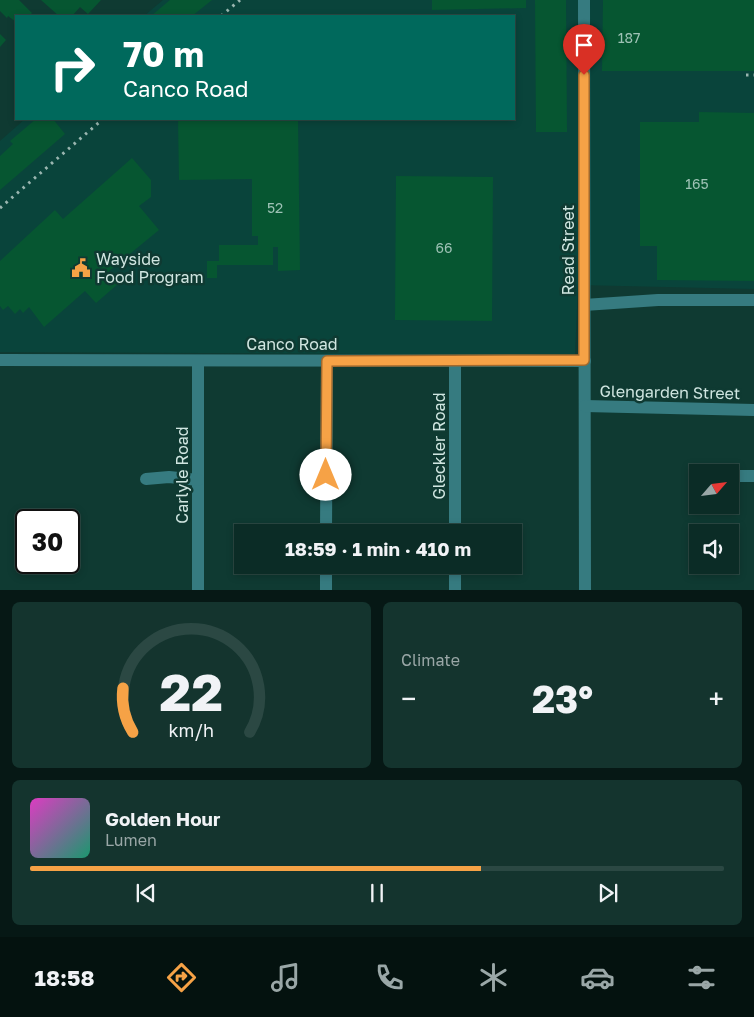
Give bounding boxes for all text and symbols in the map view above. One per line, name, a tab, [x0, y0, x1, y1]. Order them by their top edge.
pin	[563, 24, 605, 75]
house number: 187	[618, 29, 640, 46]
icon: arrive	[570, 31, 598, 59]
text: 70 m	[123, 33, 204, 75]
icon: right	[40, 35, 105, 100]
text: Canco Road	[123, 75, 249, 102]
house number: 165	[685, 175, 709, 192]
house number: 52	[267, 199, 283, 216]
street label: Read Street	[558, 205, 578, 295]
house number: 66	[436, 239, 452, 256]
place label: Wayside Food Program	[96, 249, 204, 287]
public building icon: Wayside Food Program	[70, 257, 92, 279]
street label: Canco Road	[246, 334, 338, 354]
street label: Glengarden Street	[600, 381, 740, 403]
street label: Gleckler Road	[429, 393, 449, 499]
street label: Carlyle Road	[172, 426, 192, 524]
position arrow	[299, 448, 351, 500]
north arrow	[689, 464, 739, 514]
map controls	[689, 464, 739, 574]
speed limit sign: 30	[15, 509, 80, 574]
button: sound	[689, 524, 739, 574]
text: 18:59 · 1 min · 410 m	[285, 537, 471, 560]
text: Climate	[401, 650, 460, 670]
text: 22	[160, 660, 223, 722]
text: 23°	[532, 676, 593, 721]
text: −	[401, 682, 416, 715]
text: +	[709, 682, 724, 715]
text: km/h	[169, 719, 214, 741]
text: Golden Hour	[105, 807, 220, 830]
text: Lumen	[105, 830, 157, 850]
icon: previous	[132, 879, 160, 907]
icon: pause	[363, 879, 391, 907]
icon: next	[594, 879, 622, 907]
icon: directions	[164, 960, 199, 995]
icon: music	[268, 960, 303, 995]
icon: phone	[372, 960, 407, 995]
icon: climate	[476, 960, 511, 995]
icon: car	[580, 960, 615, 995]
icon: filters	[684, 960, 719, 995]
text: 18:58	[35, 964, 95, 991]

